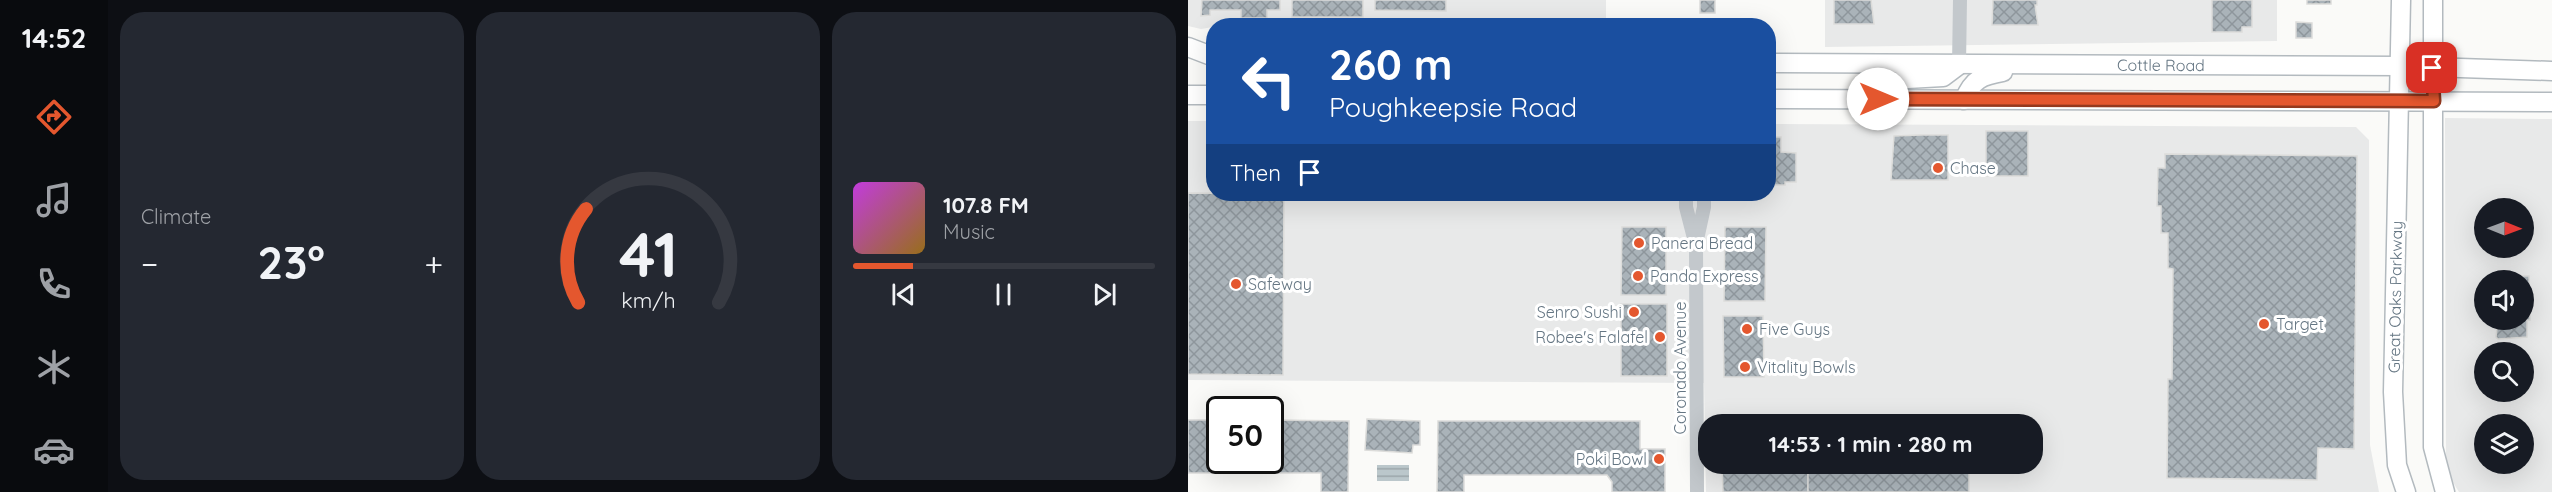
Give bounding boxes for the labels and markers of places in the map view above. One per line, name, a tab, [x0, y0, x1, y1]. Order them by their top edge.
pin	[2406, 42, 2457, 93]
place label: Chase	[1950, 158, 1996, 178]
marker: Chase	[1931, 161, 1945, 175]
place label: Panera Bread	[1651, 233, 1753, 253]
marker: Panera Bread	[1632, 236, 1646, 250]
place label: Panda Express	[1650, 266, 1759, 286]
marker: Panda Express	[1631, 269, 1645, 283]
place label: Safeway	[1248, 274, 1312, 294]
marker: Safeway	[1229, 277, 1243, 291]
place label: Senro Sushi	[1537, 302, 1622, 322]
marker: Senro Sushi	[1627, 305, 1641, 319]
place label: Target	[2276, 314, 2324, 334]
marker: Target	[2257, 317, 2271, 331]
place label: Five Guys	[1759, 319, 1830, 339]
marker: Five Guys	[1740, 322, 1754, 336]
place label: Robee's Falafel	[1535, 327, 1648, 347]
marker: Robee's Falafel	[1653, 330, 1667, 344]
place label: Vitality Bowls	[1757, 357, 1855, 377]
marker: Vitality Bowls	[1738, 360, 1752, 374]
place label: Poki Bowl	[1576, 449, 1647, 469]
marker: Poki Bowl	[1652, 452, 1666, 466]

